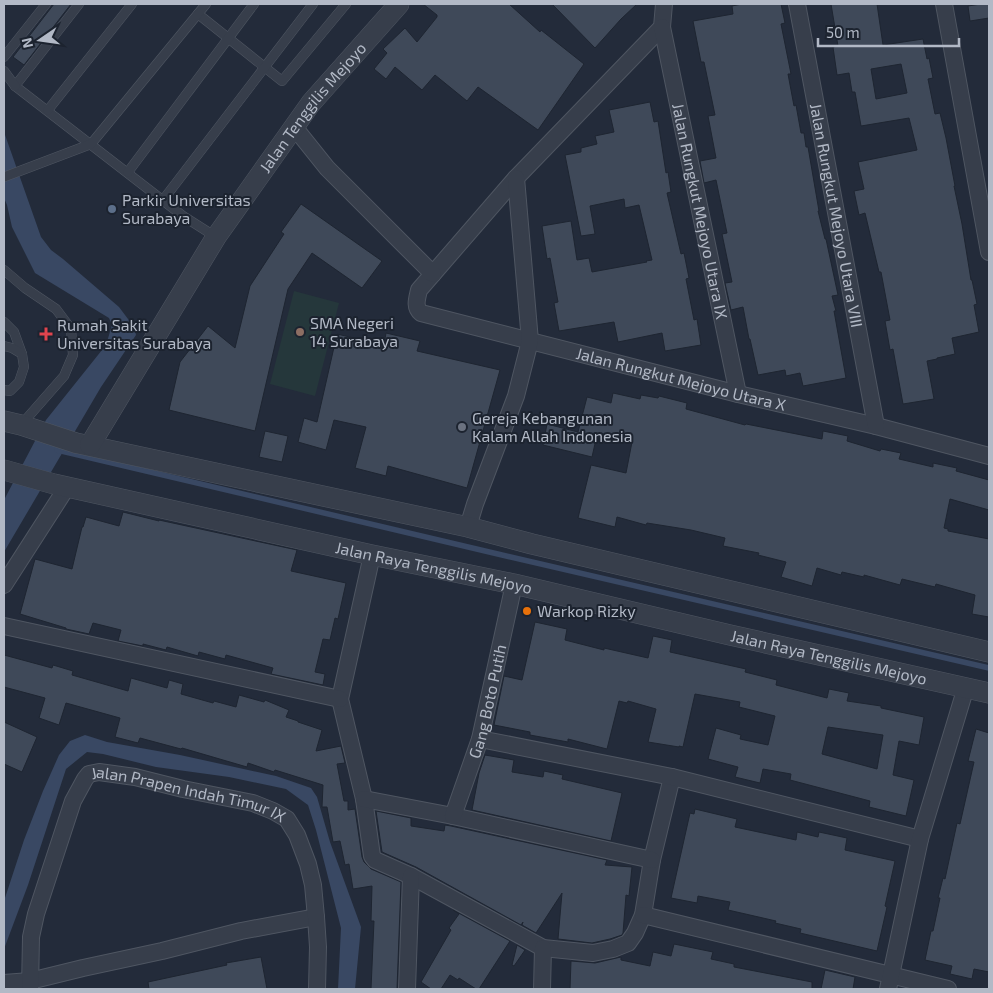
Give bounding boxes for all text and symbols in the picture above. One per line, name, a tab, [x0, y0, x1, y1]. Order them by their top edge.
north arrow	[15, 15, 65, 65]
scale bar	[818, 15, 959, 47]
text: 50 m	[826, 23, 860, 41]
text: N	[17, 36, 36, 50]
street label: Jalan Tenggilis Mejoyo	[255, 38, 370, 176]
street label: Jalan Rungkut Mejoyo Utara IX	[669, 101, 732, 321]
street label: Jalan Rungkut Mejoyo Utara VIII	[807, 101, 867, 329]
place label: Parkir Universitas Surabaya	[122, 190, 251, 227]
marker: Parkir Universitas Surabaya	[106, 203, 118, 215]
place label: SMA Negeri 14 Surabaya	[310, 313, 398, 350]
place label: Rumah Sakit Universitas Surabaya	[57, 315, 211, 352]
marker: SMA Negeri 14 Surabaya	[294, 326, 306, 338]
marker: Rumah Sakit Universitas Surabaya	[39, 327, 53, 341]
street label: Jalan Rungkut Mejoyo Utara X	[574, 343, 788, 414]
place label: Gereja Kebangunan Kalam Allah Indonesia	[472, 408, 633, 445]
marker: Gereja Kebangunan Kalam Allah Indonesia	[456, 421, 468, 433]
street label: Jalan Raya Tenggilis Mejoyo	[334, 537, 534, 597]
place label: Warkop Rizky	[537, 601, 636, 620]
marker: Warkop Rizky	[521, 605, 533, 617]
street label: Jalan Raya Tenggilis Mejoyo	[729, 625, 929, 688]
street label: Gang Boto Putih	[464, 642, 509, 761]
street label: Jalan Prapen Indah Timur IX	[89, 762, 290, 825]

